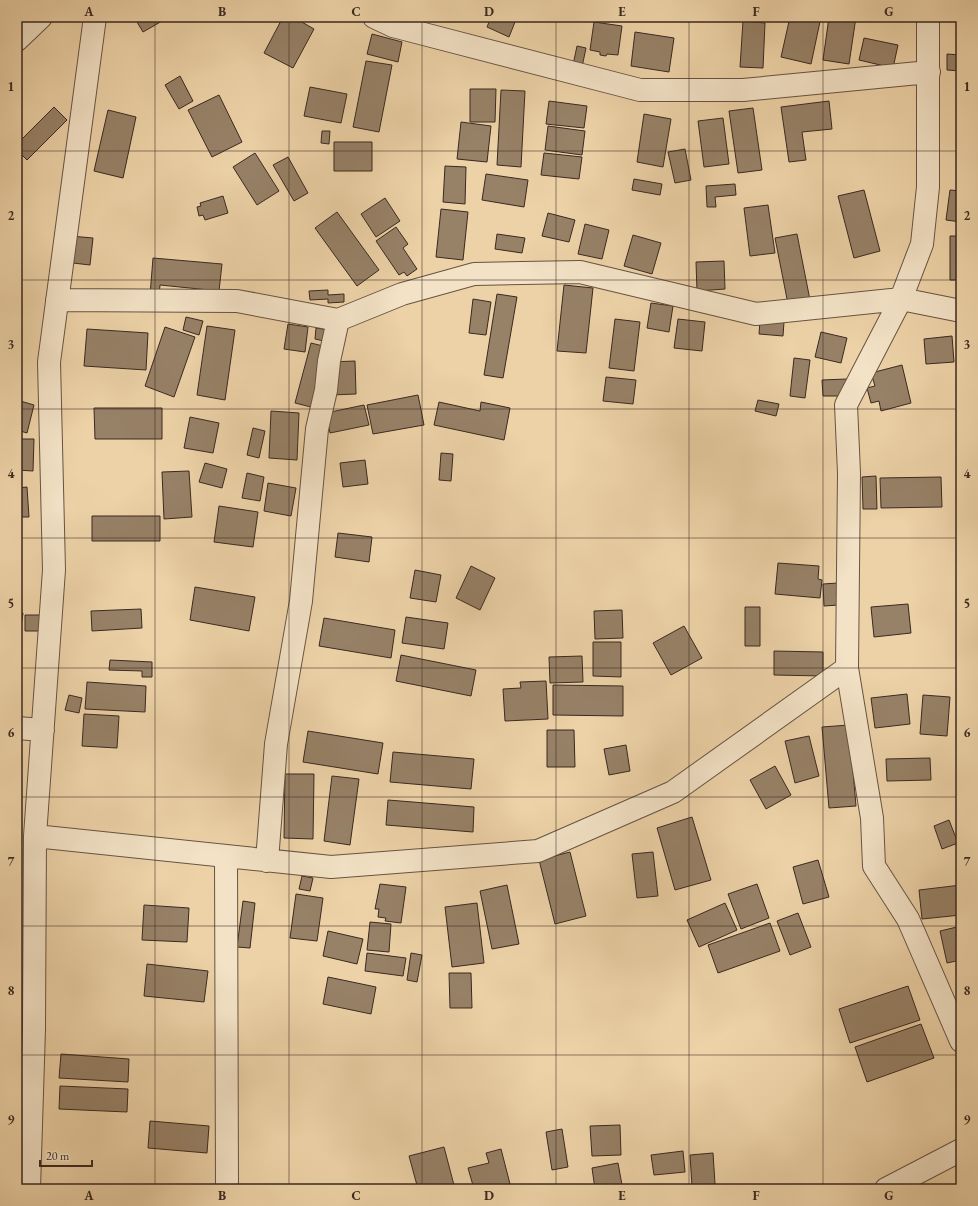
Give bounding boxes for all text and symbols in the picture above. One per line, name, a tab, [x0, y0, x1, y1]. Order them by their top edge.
text: A	[83, 3, 94, 20]
text: B	[218, 3, 226, 20]
text: C	[351, 3, 361, 20]
text: D	[484, 3, 494, 20]
text: E	[618, 3, 626, 20]
text: F	[752, 3, 760, 20]
text: G	[884, 3, 894, 20]
text: 1	[8, 78, 15, 95]
text: 1	[964, 78, 971, 95]
text: 2	[8, 207, 15, 224]
text: 2	[964, 207, 971, 224]
text: 3	[8, 336, 15, 353]
text: 3	[964, 336, 971, 353]
text: 4	[8, 465, 15, 482]
text: 4	[964, 465, 971, 482]
text: 5	[8, 595, 14, 612]
text: 5	[964, 595, 970, 612]
text: 6	[8, 724, 15, 741]
text: 6	[964, 724, 971, 741]
text: 7	[8, 853, 15, 870]
text: 7	[964, 853, 971, 870]
text: 8	[8, 982, 15, 999]
text: 8	[964, 982, 971, 999]
text: 9	[8, 1111, 15, 1128]
text: 9	[964, 1111, 971, 1128]
scale bar	[40, 1142, 92, 1168]
text: 20 m	[46, 1148, 70, 1164]
text: A	[83, 1187, 94, 1204]
text: B	[218, 1187, 226, 1204]
text: C	[351, 1187, 361, 1204]
text: D	[484, 1187, 494, 1204]
text: E	[618, 1187, 626, 1204]
text: F	[752, 1187, 760, 1204]
text: G	[884, 1187, 894, 1204]

